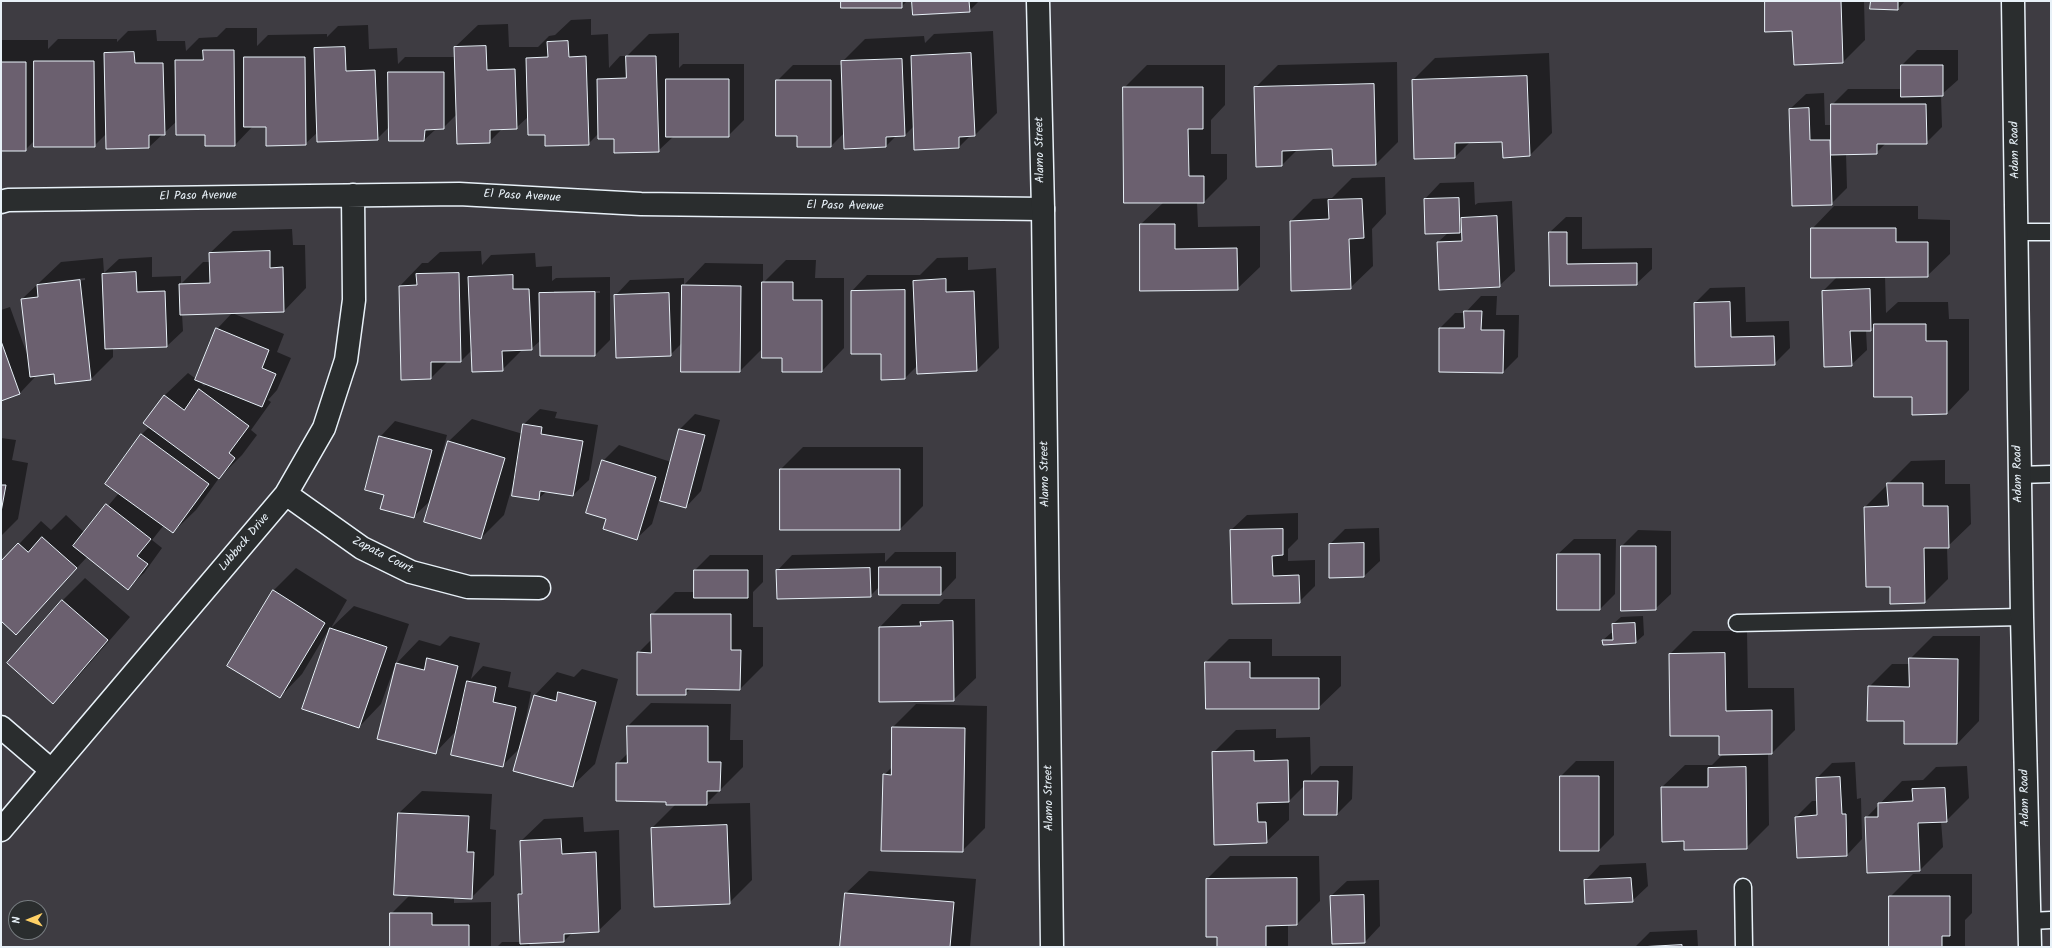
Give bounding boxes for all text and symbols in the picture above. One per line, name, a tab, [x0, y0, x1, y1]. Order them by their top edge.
street label: Alamo Street	[1033, 117, 1049, 183]
street label: Adam Road	[2008, 121, 2024, 179]
street label: El Paso Avenue	[483, 188, 561, 206]
street label: El Paso Avenue	[159, 189, 237, 205]
street label: El Paso Avenue	[806, 199, 884, 215]
street label: Alamo Street	[1038, 441, 1054, 507]
street label: Adam Road	[2011, 445, 2027, 503]
street label: Lubbock Drive	[217, 511, 273, 575]
street label: Zapata Court	[349, 534, 415, 578]
street label: Alamo Street	[1042, 765, 1058, 831]
street label: Adam Road	[2018, 769, 2034, 827]
north arrow	[8, 900, 48, 940]
text: N	[8, 917, 26, 924]

